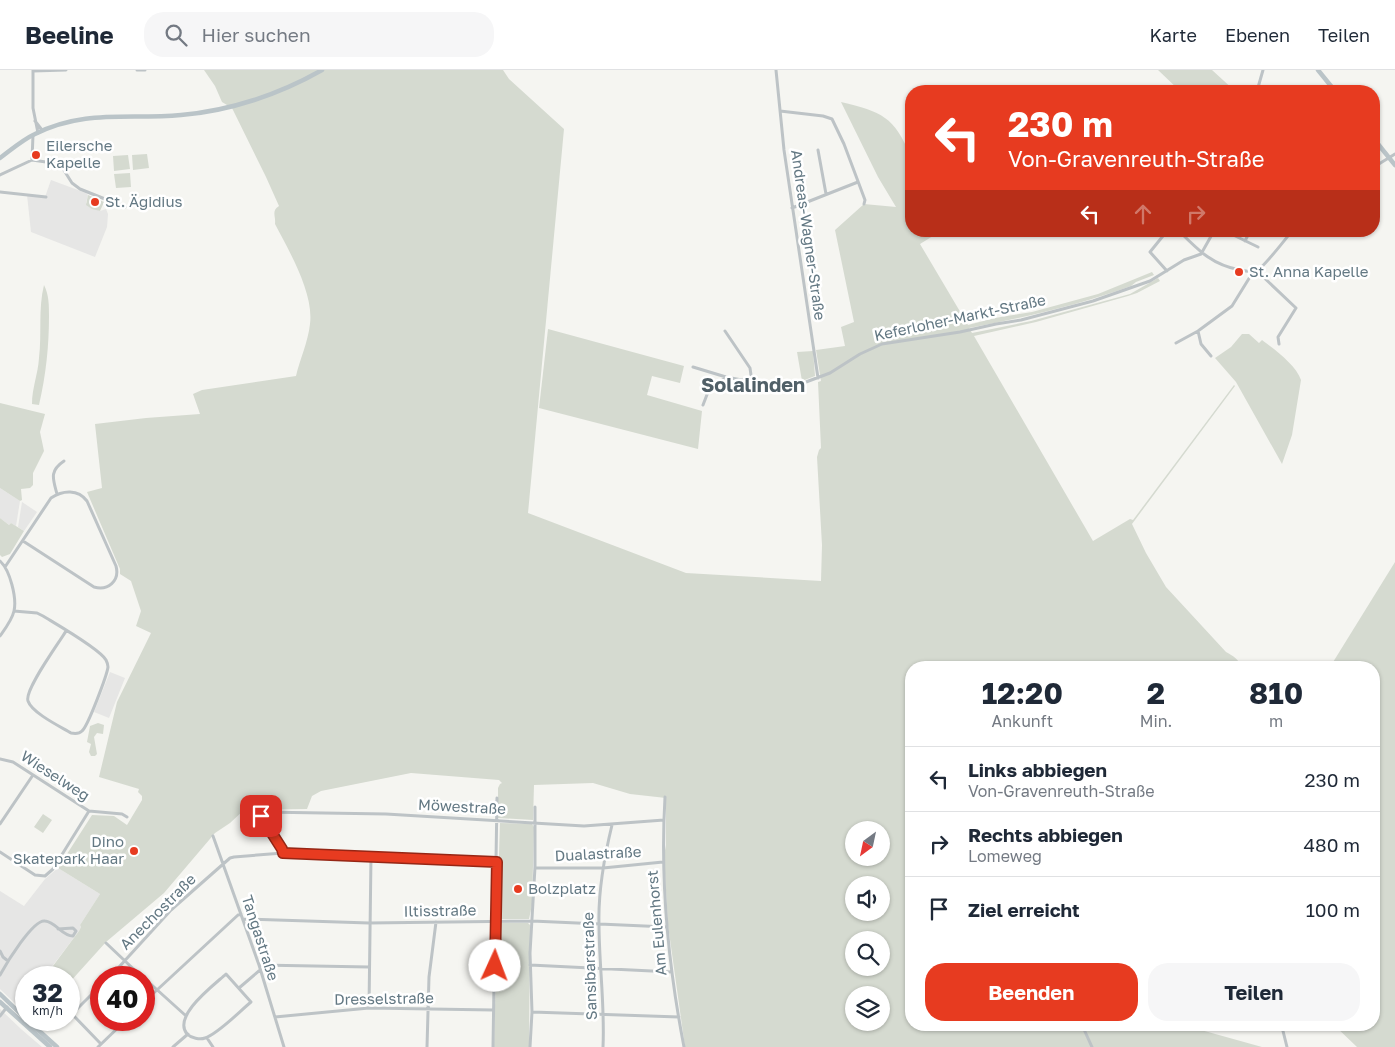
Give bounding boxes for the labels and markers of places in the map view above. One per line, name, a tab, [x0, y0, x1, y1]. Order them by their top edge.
place label: Eilersche Kapelle	[46, 136, 113, 171]
marker: Eilersche Kapelle	[30, 149, 42, 161]
place label: St. Ägidius	[105, 192, 182, 210]
marker: St. Ägidius	[89, 196, 101, 208]
place label: St. Anna Kapelle	[1249, 262, 1369, 280]
marker: St. Anna Kapelle	[1233, 266, 1245, 278]
pin	[240, 795, 282, 837]
place label: Dino Skatepark Haar	[13, 832, 124, 867]
marker: Dino Skatepark Haar	[128, 845, 140, 857]
place label: Bolzplatz	[528, 879, 596, 897]
marker: Bolzplatz	[512, 883, 524, 895]

